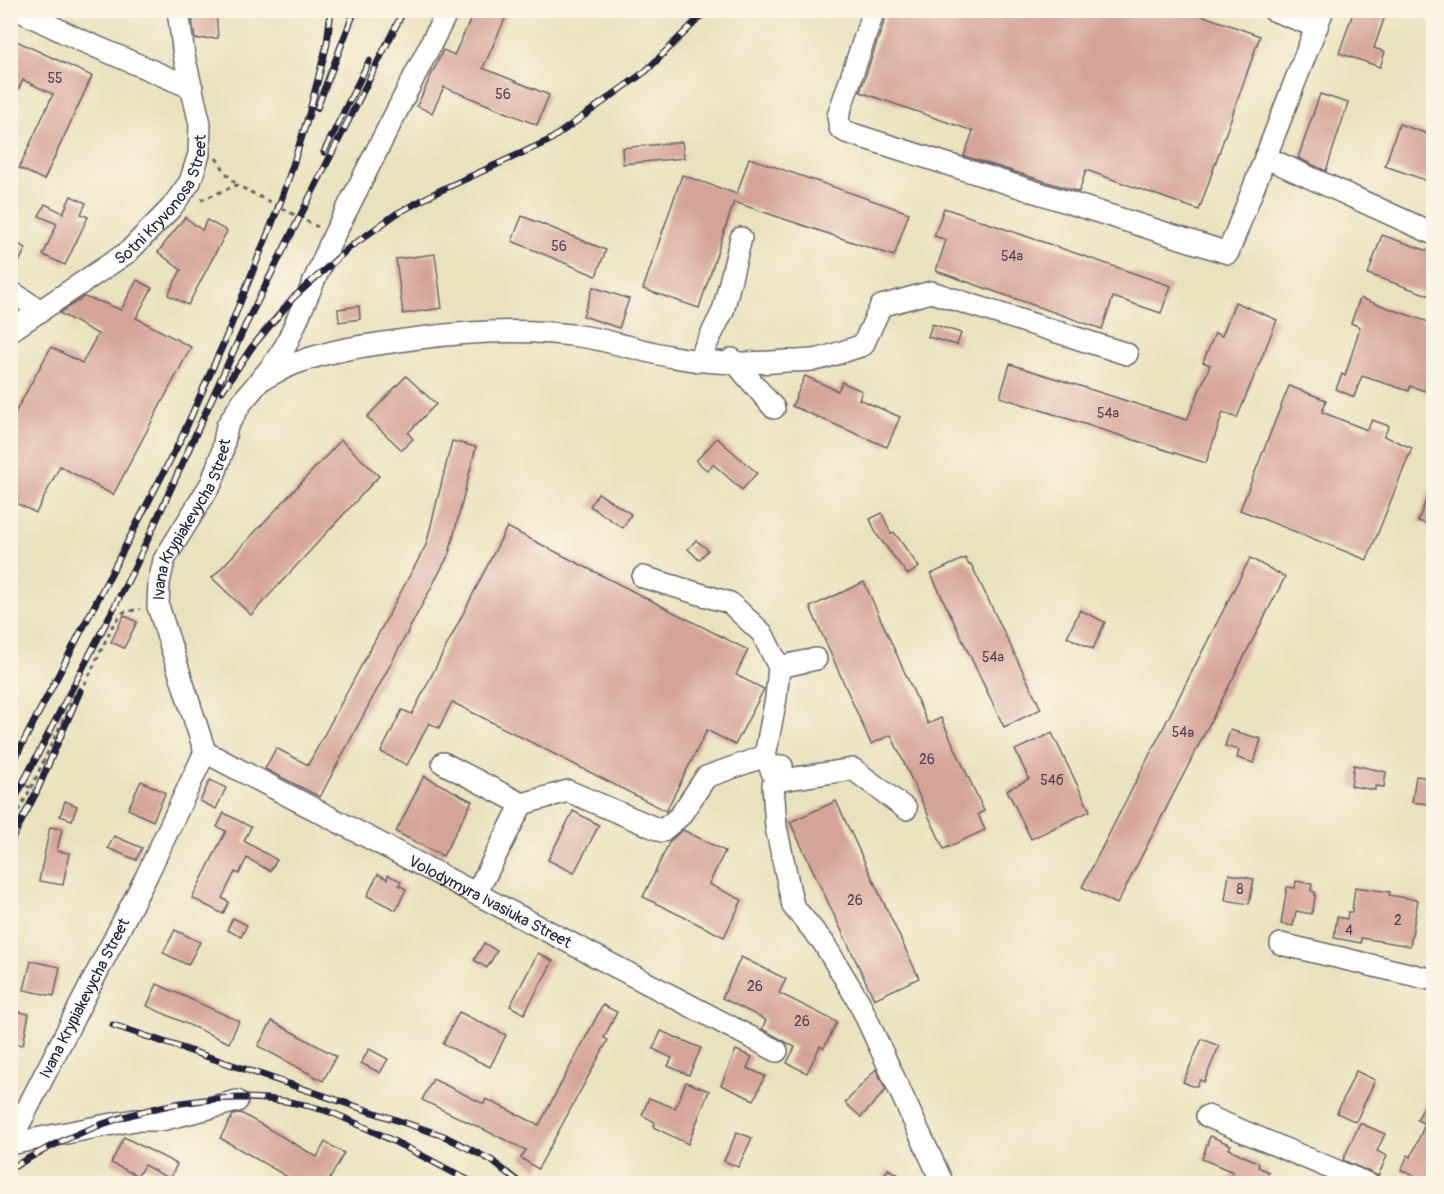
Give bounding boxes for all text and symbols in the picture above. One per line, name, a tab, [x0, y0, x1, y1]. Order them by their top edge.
house number: 55	[47, 70, 63, 87]
house number: 56	[495, 86, 511, 103]
street label: Sotni Kryvonosa Street	[111, 134, 211, 269]
house number: 56	[551, 238, 567, 255]
house number: 54а	[1001, 248, 1023, 265]
house number: 54а	[1097, 405, 1119, 422]
street label: Ivana Krypiakevycha Street	[149, 437, 236, 601]
house number: 54а	[982, 649, 1004, 666]
house number: 54в	[1172, 724, 1194, 741]
house number: 26	[919, 751, 935, 768]
house number: 54б	[1040, 772, 1064, 789]
street label: Volodymyra Ivasiuka Street	[405, 851, 575, 953]
house number: 8	[1236, 881, 1244, 898]
house number: 26	[847, 892, 863, 909]
house number: 2	[1394, 912, 1402, 929]
street label: Ivana Krypiakevycha Street	[35, 914, 134, 1082]
house number: 4	[1345, 922, 1353, 939]
house number: 26	[747, 978, 763, 995]
house number: 26	[794, 1013, 810, 1030]

